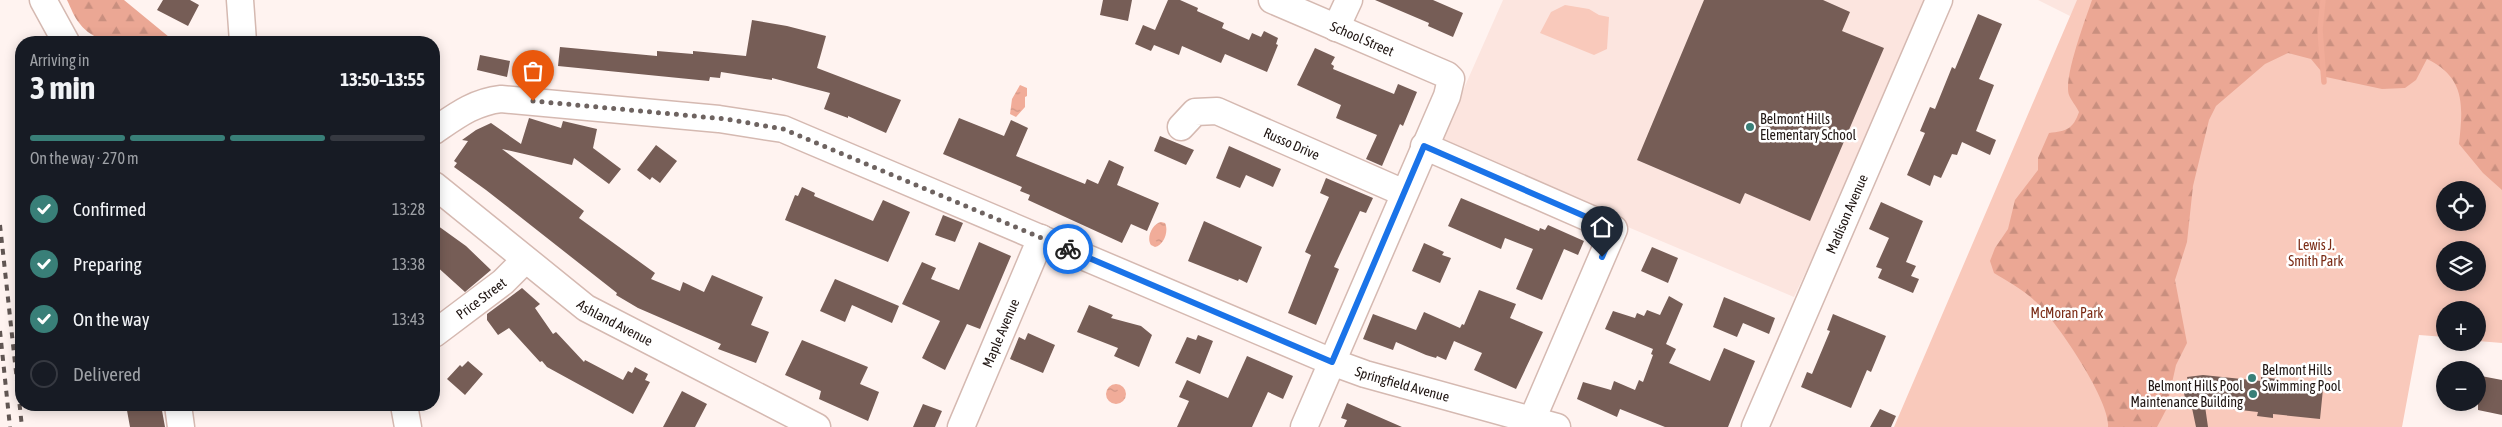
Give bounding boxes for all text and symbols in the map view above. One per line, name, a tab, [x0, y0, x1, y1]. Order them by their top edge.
street label: School Street	[1328, 18, 1396, 59]
pin	[512, 50, 554, 101]
text: Arriving in	[30, 51, 90, 69]
icon: bag	[519, 57, 547, 85]
text: 13:50–13:55	[340, 68, 425, 90]
text: 3 min	[30, 69, 95, 106]
place label: Belmont Hills Elementary School	[1760, 111, 1856, 143]
marker: Belmont Hills Elementary School	[1744, 121, 1756, 133]
street label: Russo Drive	[1261, 124, 1322, 163]
text: On the way · 270 m	[30, 149, 139, 167]
street label: Madison Avenue	[1823, 172, 1871, 256]
map controls	[2436, 181, 2486, 411]
button: locate	[2436, 181, 2486, 231]
icon: check	[30, 195, 58, 223]
text: Confirmed	[73, 198, 146, 220]
text: 13:28	[392, 200, 425, 218]
pin	[1581, 206, 1623, 257]
icon: home	[1588, 213, 1616, 241]
courier	[1043, 224, 1093, 274]
icon: bike	[1054, 235, 1082, 263]
park label: Lewis J. Smith Park	[2288, 237, 2344, 269]
button: layers	[2436, 241, 2486, 291]
icon: check	[30, 250, 58, 278]
text: Preparing	[73, 253, 142, 275]
text: 13:38	[392, 255, 425, 273]
street label: Price Street	[453, 274, 509, 322]
street label: Ashland Avenue	[574, 296, 655, 349]
street label: Maple Avenue	[979, 296, 1022, 370]
button: +	[2436, 301, 2486, 351]
icon: check	[30, 305, 58, 333]
park label: McMoran Park	[2031, 305, 2103, 321]
text: On the way	[73, 308, 150, 330]
text: 13:43	[392, 310, 425, 328]
button: −	[2436, 361, 2486, 411]
place label: Belmont Hills Swimming Pool	[2262, 362, 2341, 394]
text: Delivered	[73, 363, 141, 385]
street label: Springfield Avenue	[1353, 363, 1451, 405]
marker: Belmont Hills Swimming Pool	[2246, 372, 2258, 384]
place label: Belmont Hills Pool Maintenance Building	[2130, 378, 2243, 410]
marker: Belmont Hills Pool Maintenance Building	[2247, 388, 2259, 400]

